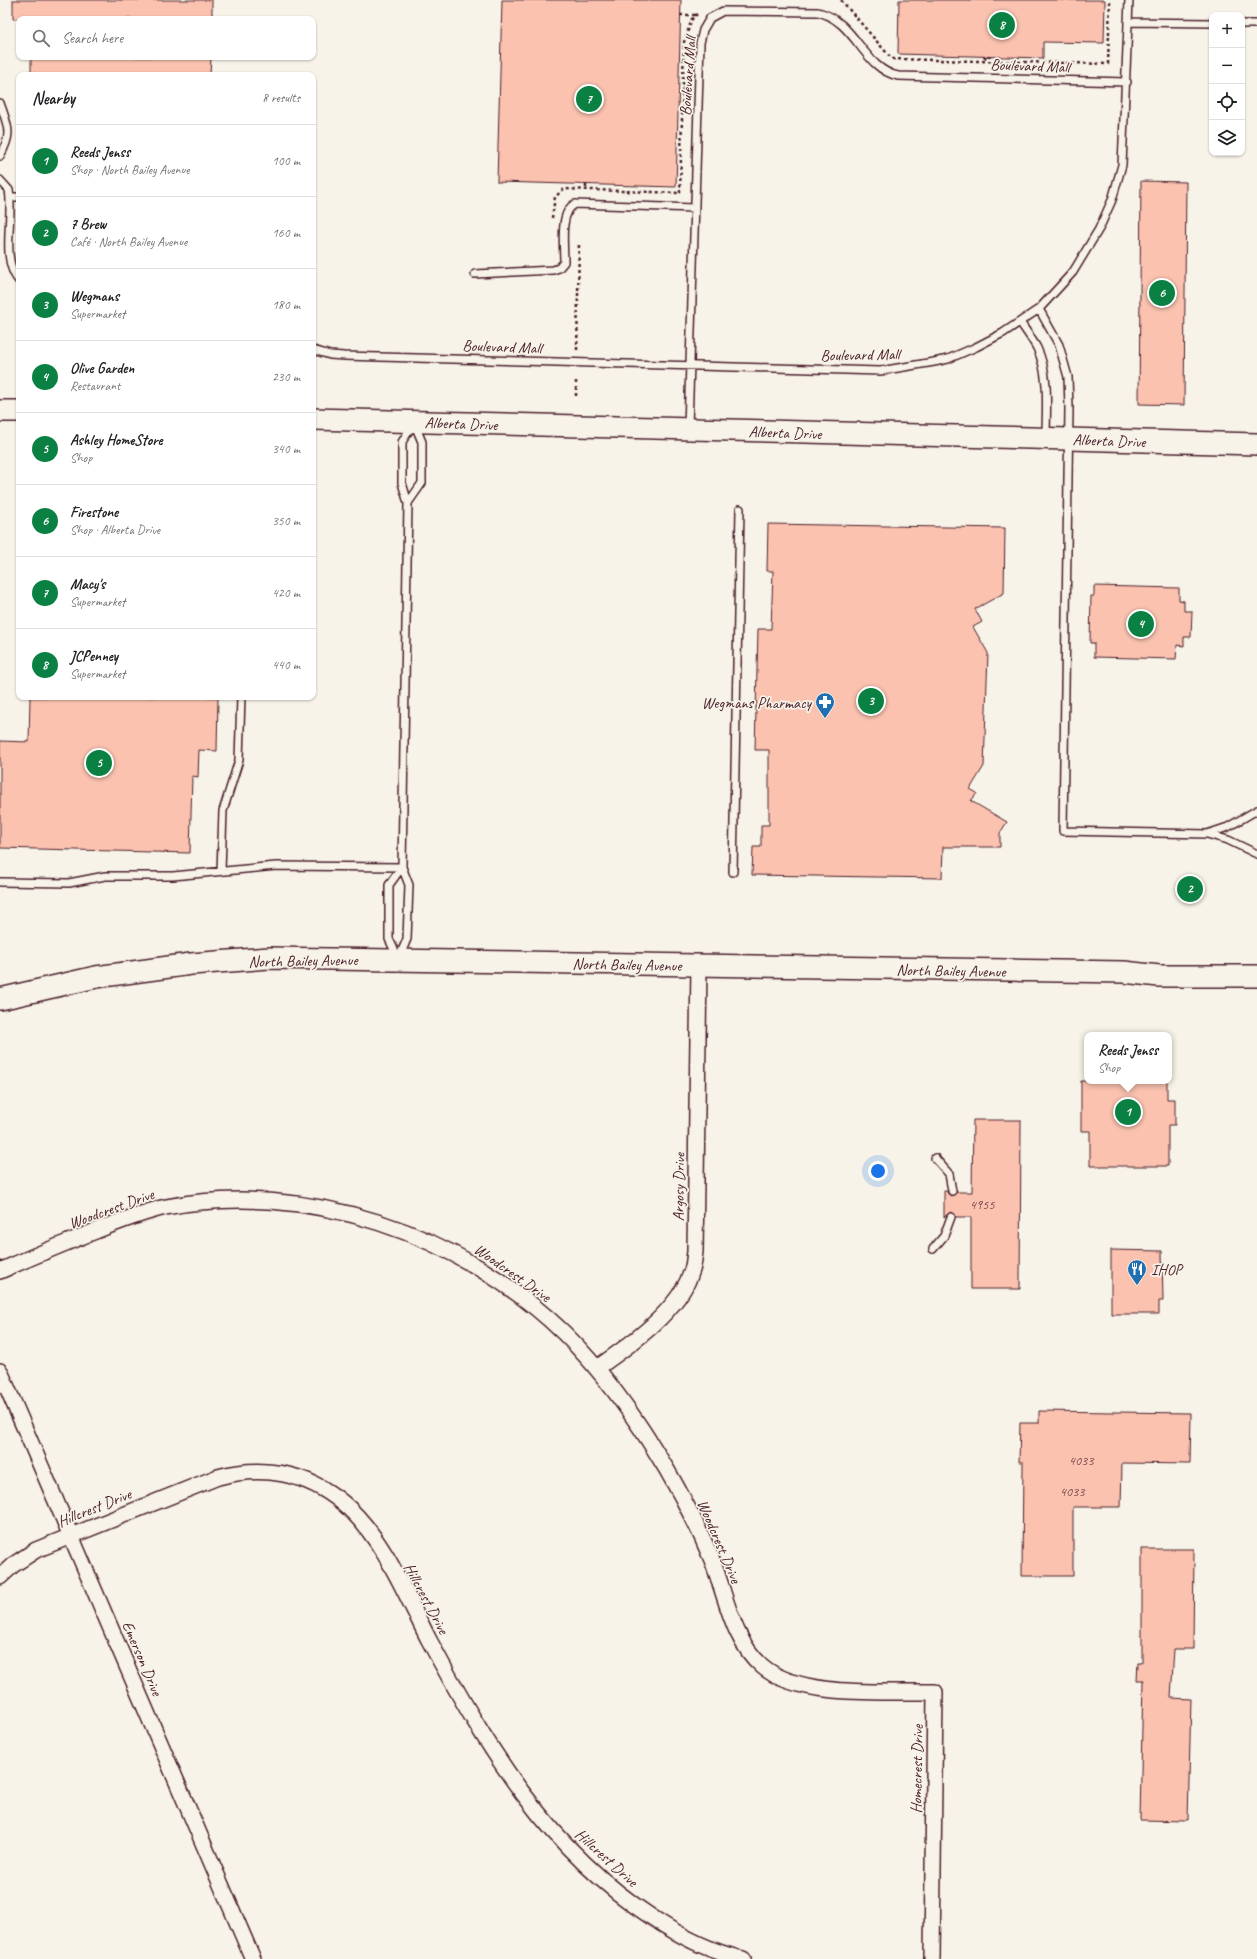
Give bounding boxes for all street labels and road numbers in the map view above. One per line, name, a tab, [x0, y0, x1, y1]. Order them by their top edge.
street label: Boulevard Mall	[675, 33, 701, 116]
street label: Boulevard Mall	[990, 55, 1073, 77]
street label: Boulevard Mall	[462, 336, 545, 358]
street label: Boulevard Mall	[820, 344, 903, 366]
street label: Alberta Drive	[424, 413, 499, 435]
street label: Alberta Drive	[748, 422, 823, 444]
street label: Alberta Drive	[1072, 430, 1147, 452]
street label: North Bailey Avenue	[248, 950, 360, 972]
street label: North Bailey Avenue	[572, 954, 683, 976]
street label: North Bailey Avenue	[896, 960, 1007, 982]
street label: Argosy Drive	[668, 1151, 690, 1221]
street label: Woodcrest Drive	[66, 1184, 158, 1234]
street label: Woodcrest Drive	[470, 1239, 556, 1308]
street label: Hillcrest Drive	[55, 1483, 136, 1532]
street label: Woodcrest Drive	[692, 1497, 746, 1588]
street label: Hillcrest Drive	[399, 1559, 454, 1639]
street label: Emerson Drive	[117, 1618, 167, 1700]
street label: Homecrest Drive	[906, 1723, 928, 1814]
street label: Hillcrest Drive	[571, 1824, 643, 1892]

